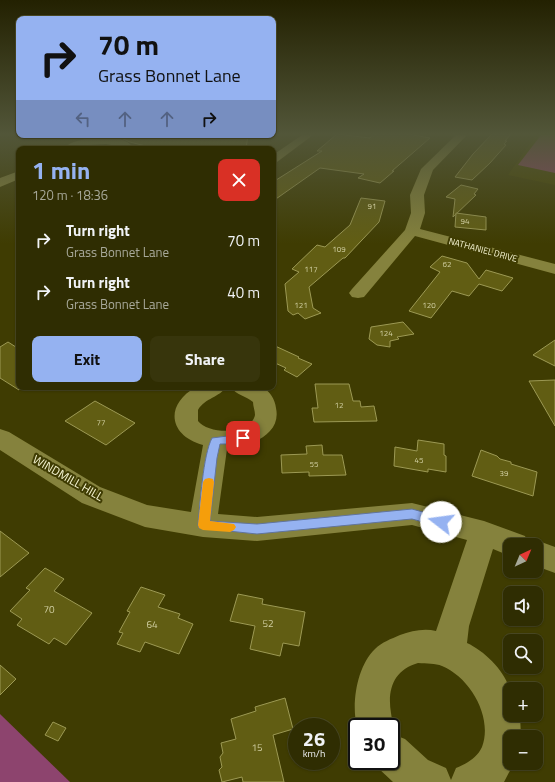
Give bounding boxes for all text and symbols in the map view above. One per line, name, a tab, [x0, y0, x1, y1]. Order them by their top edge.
text: 70 m	[98, 23, 159, 66]
icon: right	[32, 32, 84, 84]
text: Grass Bonnet Lane	[98, 62, 241, 89]
icon: left	[72, 108, 94, 130]
icon: ahead	[114, 108, 136, 130]
icon: ahead	[156, 108, 178, 130]
icon: right	[198, 108, 220, 130]
text: 1 min	[32, 152, 90, 188]
button: close	[218, 159, 260, 201]
text: 120 m · 18:36	[32, 185, 108, 205]
house number: 91	[368, 200, 376, 212]
house number: 94	[461, 215, 470, 227]
text: Turn right	[66, 219, 130, 242]
icon: right	[32, 229, 54, 251]
text: 70 m	[227, 229, 260, 252]
street label: NATHANIEL DRIVE	[447, 234, 519, 265]
text: Grass Bonnet Lane	[66, 242, 169, 262]
house number: 109	[332, 243, 346, 255]
house number: 62	[443, 258, 451, 270]
house number: 117	[304, 263, 318, 275]
text: Turn right	[66, 271, 130, 294]
icon: right	[32, 281, 54, 303]
text: 40 m	[227, 281, 260, 304]
text: Grass Bonnet Lane	[66, 294, 169, 314]
house number: 121	[294, 299, 308, 311]
house number: 120	[422, 299, 436, 311]
house number: 124	[379, 327, 393, 339]
button: Exit	[32, 336, 142, 382]
button: Share	[150, 336, 260, 382]
house number: 12	[335, 399, 343, 411]
house number: 77	[97, 416, 105, 428]
pin	[226, 421, 260, 455]
icon: arrive	[232, 427, 254, 449]
street label: WINDMILL HILL	[29, 450, 107, 506]
house number: 45	[415, 454, 424, 466]
house number: 55	[310, 458, 319, 470]
house number: 39	[500, 467, 509, 479]
position arrow	[420, 501, 462, 543]
north arrow	[503, 538, 543, 578]
map controls	[503, 538, 543, 770]
button: sound	[503, 586, 543, 626]
house number: 70	[43, 602, 55, 617]
house number: 52	[262, 616, 274, 631]
house number: 64	[146, 617, 158, 632]
button: search	[503, 634, 543, 674]
button: +	[503, 682, 543, 722]
speed limit sign: 30	[348, 718, 400, 770]
text: 26	[303, 723, 325, 754]
button: −	[503, 730, 543, 770]
house number: 15	[251, 740, 263, 755]
text: km/h	[303, 746, 325, 761]

